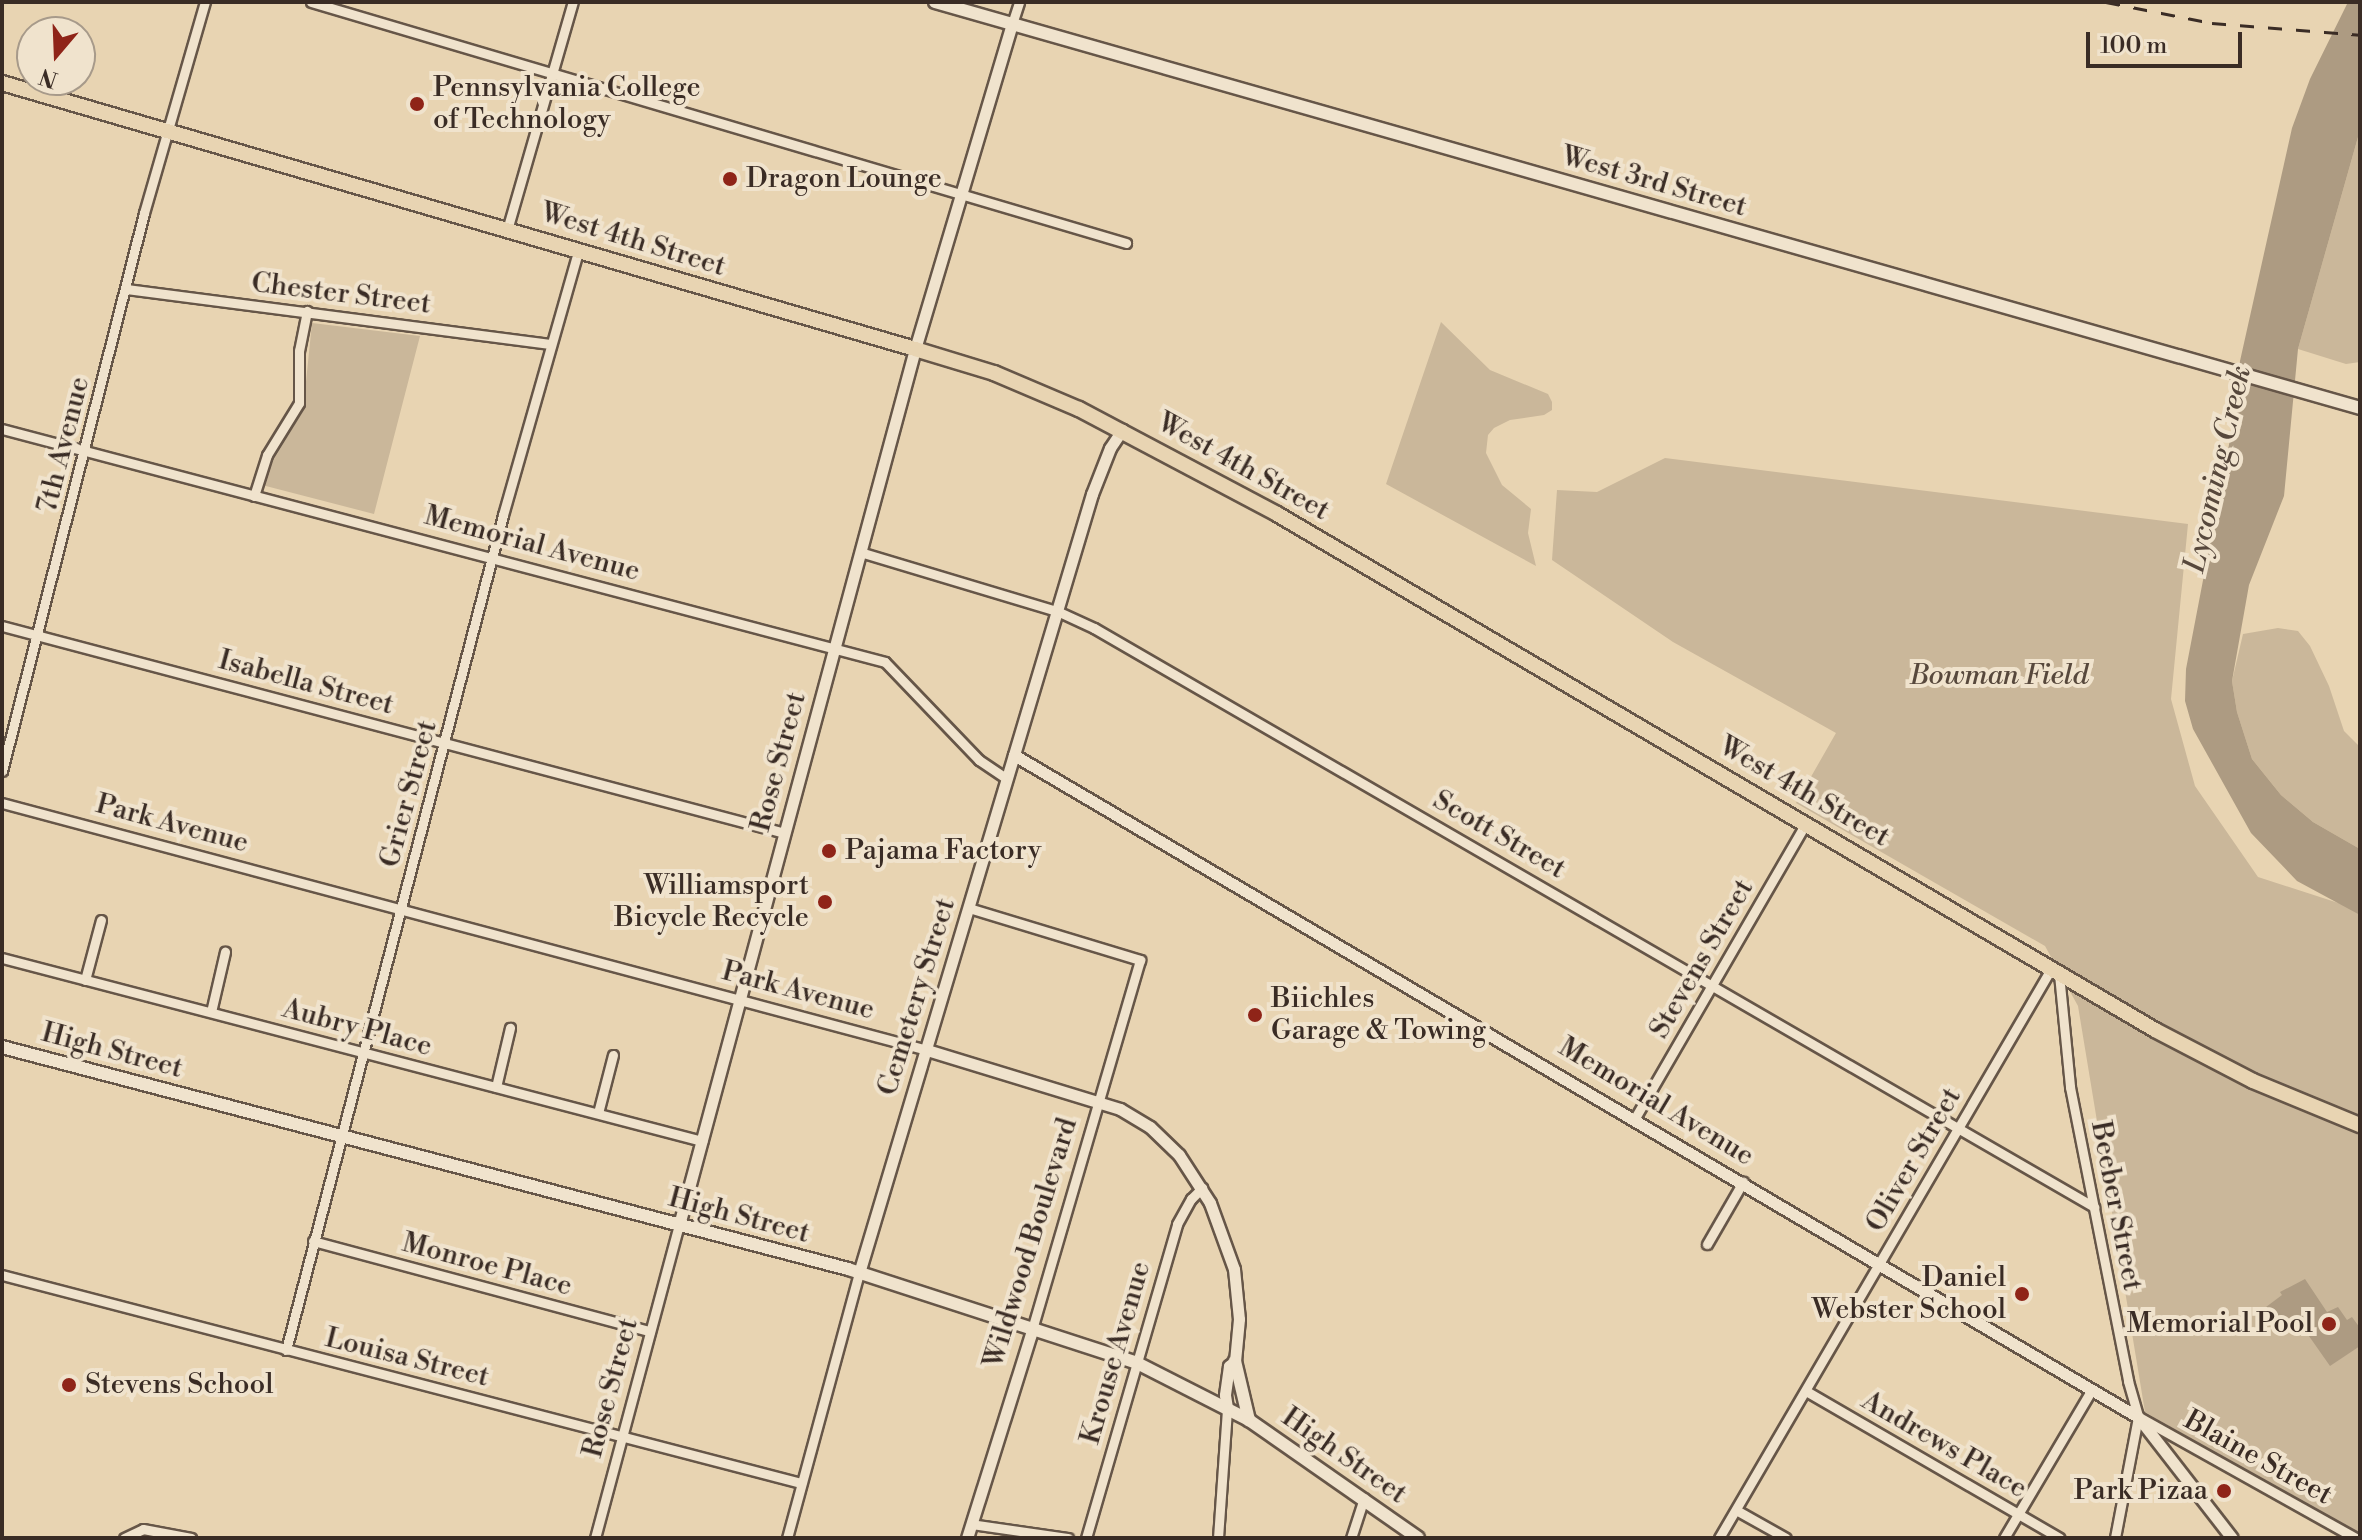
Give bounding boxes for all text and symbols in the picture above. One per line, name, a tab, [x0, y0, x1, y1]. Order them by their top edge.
north arrow	[16, 16, 96, 96]
scale bar	[2090, 16, 2246, 66]
text: 100 m	[2100, 31, 2167, 61]
text: N	[36, 62, 61, 93]
place label: Pennsylvania College of Technology	[433, 71, 701, 137]
marker: Pennsylvania College of Technology	[408, 95, 426, 113]
street label: West 3rd Street	[1558, 140, 1750, 224]
place label: Dragon Lounge	[746, 162, 942, 196]
marker: Dragon Lounge	[721, 170, 739, 188]
street label: West 4th Street	[537, 196, 729, 284]
street label: Chester Street	[249, 266, 433, 322]
water label: Lycoming Creek	[2177, 362, 2259, 576]
street label: 7th Avenue	[31, 373, 97, 517]
street label: West 4th Street	[1151, 406, 1335, 528]
street label: Memorial Avenue	[421, 499, 643, 589]
street label: Isabella Street	[215, 644, 397, 722]
park label: Bowman Field	[1910, 659, 2088, 693]
street label: Rose Street	[744, 689, 814, 835]
street label: Grier Street	[373, 717, 445, 871]
street label: West 4th Street	[1713, 730, 1895, 854]
street label: Scott Street	[1427, 784, 1571, 886]
street label: Park Avenue	[92, 788, 252, 860]
place label: Pajama Factory	[845, 834, 1041, 868]
marker: Pajama Factory	[820, 842, 838, 860]
place label: Williamsport Bicycle Recycle	[614, 869, 809, 935]
street label: Stevens Street	[1643, 873, 1761, 1045]
marker: Williamsport Bicycle Recycle	[816, 893, 834, 911]
street label: Cemetery Street	[871, 894, 963, 1100]
street label: Park Avenue	[718, 955, 878, 1027]
place label: Biichles Garage & Towing	[1271, 982, 1486, 1048]
street label: Aubry Place	[279, 992, 435, 1064]
marker: Biichles Garage & Towing	[1246, 1006, 1264, 1024]
street label: High Street	[38, 1016, 186, 1086]
street label: Memorial Avenue	[1552, 1031, 1760, 1173]
street label: Oliver Street	[1859, 1082, 1969, 1238]
street label: Wildwood Boulevard	[977, 1114, 1085, 1372]
street label: Beeber Street	[2083, 1118, 2149, 1294]
street label: High Street	[665, 1181, 813, 1251]
street label: Monroe Place	[398, 1226, 576, 1304]
street label: Krouse Avenue	[1074, 1258, 1158, 1448]
place label: Daniel Webster School	[1812, 1261, 2006, 1327]
marker: Daniel Webster School	[2013, 1285, 2031, 1303]
place label: Memorial Pool	[2127, 1307, 2313, 1341]
street label: Rose Street	[576, 1315, 646, 1461]
marker: Memorial Pool	[2320, 1315, 2338, 1333]
street label: Louisa Street	[322, 1321, 492, 1395]
place label: Stevens School	[85, 1368, 274, 1402]
marker: Stevens School	[60, 1376, 78, 1394]
street label: Andrews Place	[1855, 1384, 2033, 1506]
street label: High Street	[1275, 1401, 1413, 1511]
street label: Blaine Street	[2178, 1404, 2338, 1512]
place label: Park Pizaa	[2074, 1474, 2208, 1508]
marker: Park Pizaa	[2215, 1482, 2233, 1500]

